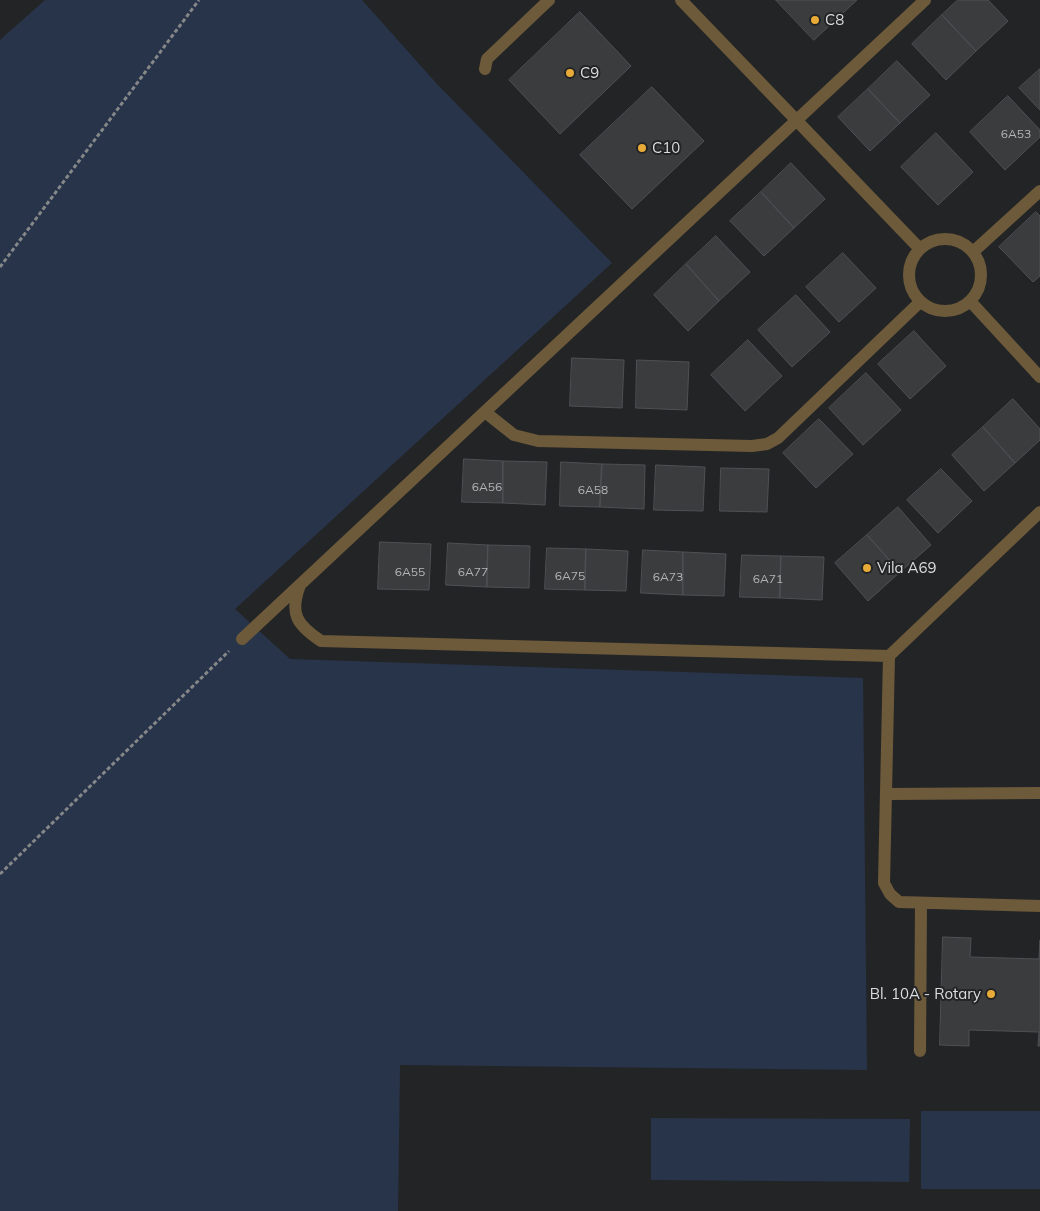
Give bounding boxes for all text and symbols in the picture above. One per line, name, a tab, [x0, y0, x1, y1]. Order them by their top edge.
place label: C8	[825, 11, 844, 29]
marker: C8	[809, 14, 821, 26]
place label: C9	[580, 64, 599, 82]
marker: C9	[564, 67, 576, 79]
house number: 6A53	[1001, 127, 1031, 141]
place label: C10	[652, 139, 680, 157]
marker: C10	[636, 142, 648, 154]
house number: 6A56	[472, 480, 502, 494]
house number: 6A58	[578, 483, 608, 497]
place label: Vila A69	[877, 559, 937, 577]
marker: Vila A69	[861, 562, 873, 574]
house number: 6A55	[395, 565, 425, 579]
house number: 6A77	[458, 565, 488, 579]
house number: 6A75	[555, 569, 585, 583]
house number: 6A73	[653, 570, 683, 584]
house number: 6A71	[753, 572, 783, 586]
place label: Bl. 10A - Rotary	[870, 985, 981, 1003]
marker: Bl. 10A - Rotary	[985, 988, 997, 1000]

